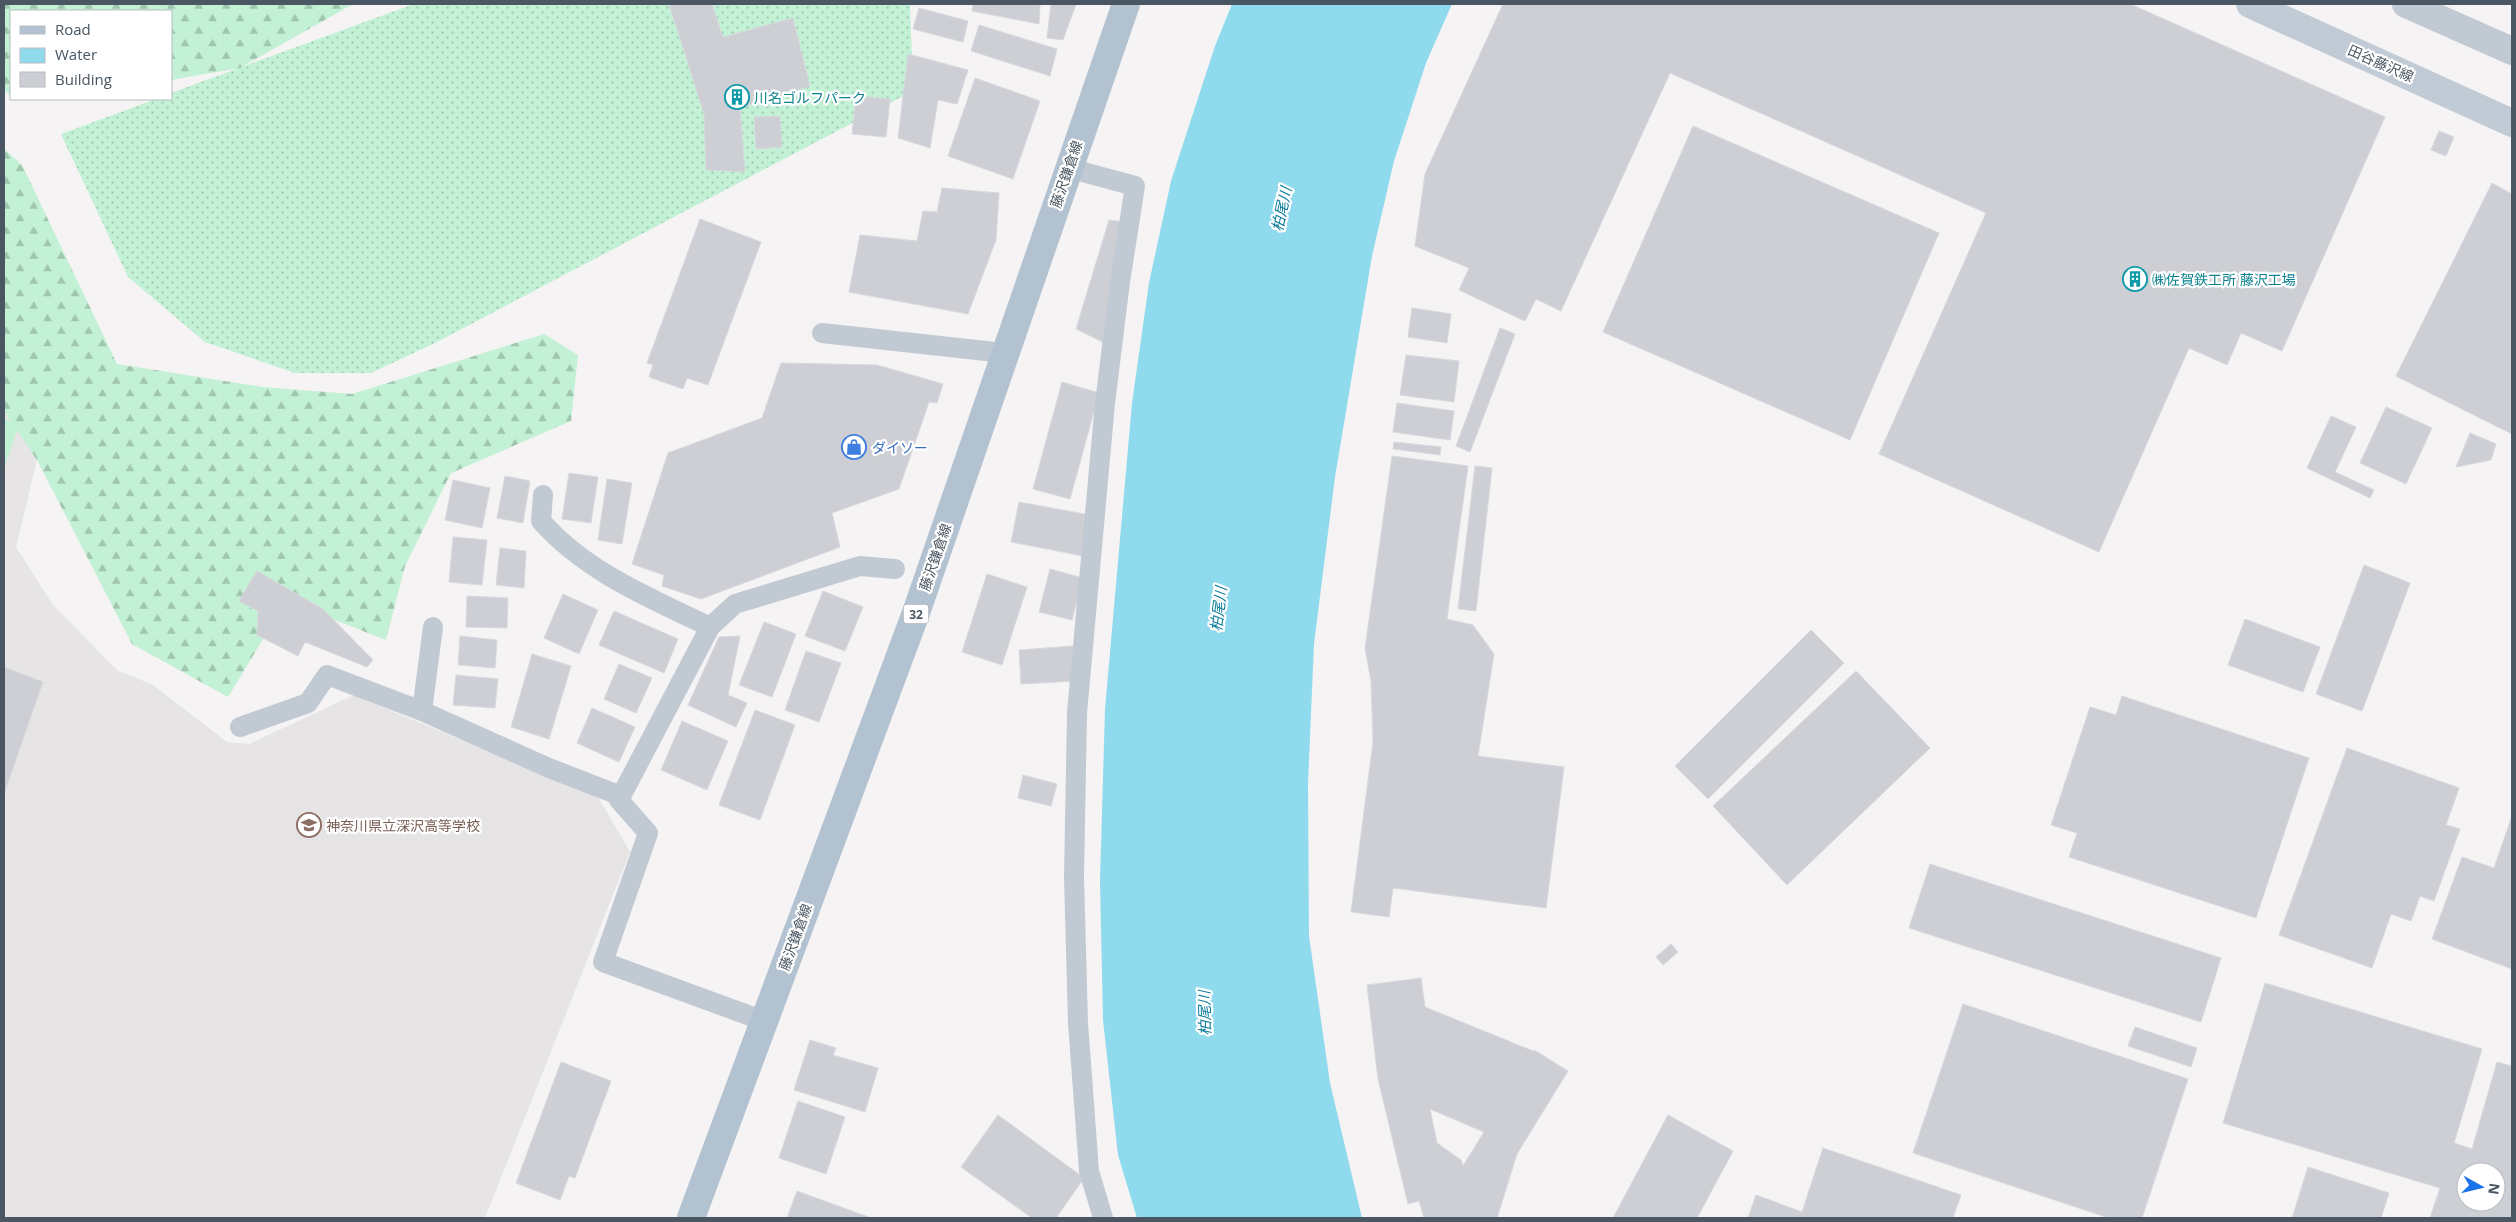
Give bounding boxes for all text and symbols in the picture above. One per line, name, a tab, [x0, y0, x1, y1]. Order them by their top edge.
legend	[10, 10, 172, 100]
text: Road	[55, 19, 91, 39]
street label: 田谷藤沢線	[2345, 40, 2417, 86]
text: Water	[55, 44, 97, 64]
text: Building	[55, 69, 112, 89]
building icon: 川名ゴルフパーク	[724, 84, 750, 110]
place label: 川名ゴルフパーク	[754, 88, 866, 107]
street label: 藤沢鎌倉線	[1046, 138, 1086, 210]
water label: 柏尾川	[1267, 183, 1296, 233]
building icon: ㈱佐賀鉄工所 藤沢工場	[2122, 266, 2148, 292]
place label: ㈱佐賀鉄工所 藤沢工場	[2152, 270, 2296, 289]
shop icon: ダイソー	[841, 434, 867, 460]
place label: ダイソー	[872, 438, 928, 457]
street label: 藤沢鎌倉線	[915, 521, 955, 593]
water label: 柏尾川	[1205, 583, 1231, 633]
road number: 32	[904, 604, 928, 624]
school or university icon: 神奈川県立深沢高等学校	[296, 812, 322, 838]
place label: 神奈川県立深沢高等学校	[326, 816, 480, 835]
street label: 藤沢鎌倉線	[774, 901, 816, 973]
water label: 柏尾川	[1194, 988, 1214, 1036]
north arrow	[2456, 1162, 2506, 1212]
text: N	[2484, 1182, 2505, 1196]

